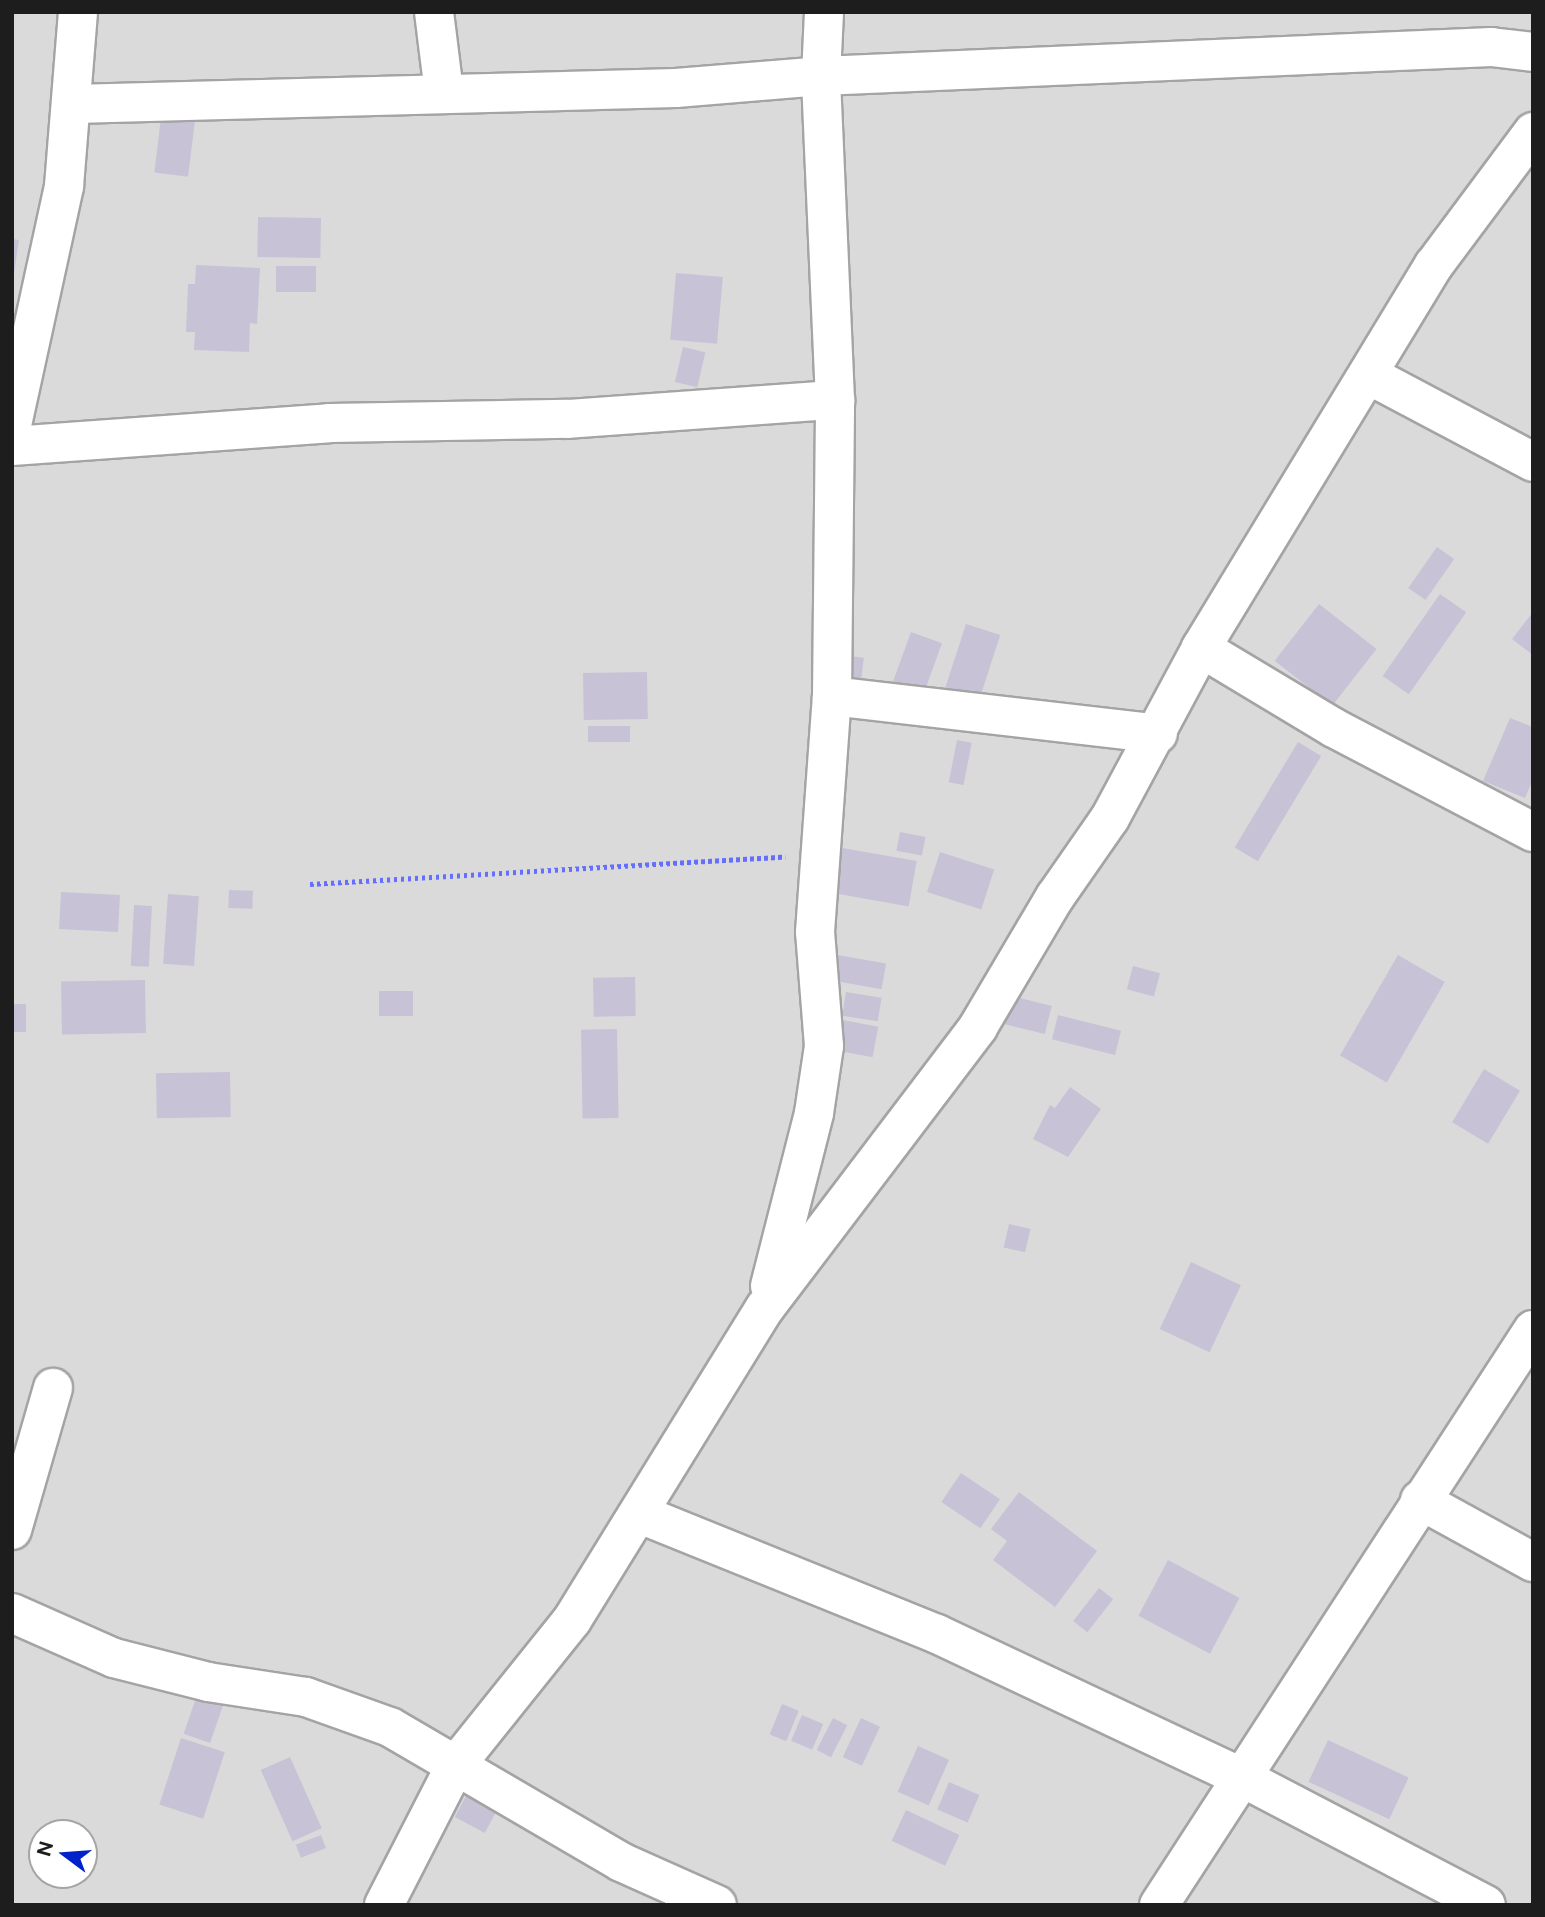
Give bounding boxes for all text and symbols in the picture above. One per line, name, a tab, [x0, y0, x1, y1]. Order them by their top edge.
north arrow	[28, 1819, 98, 1889]
text: N	[32, 1839, 57, 1859]

